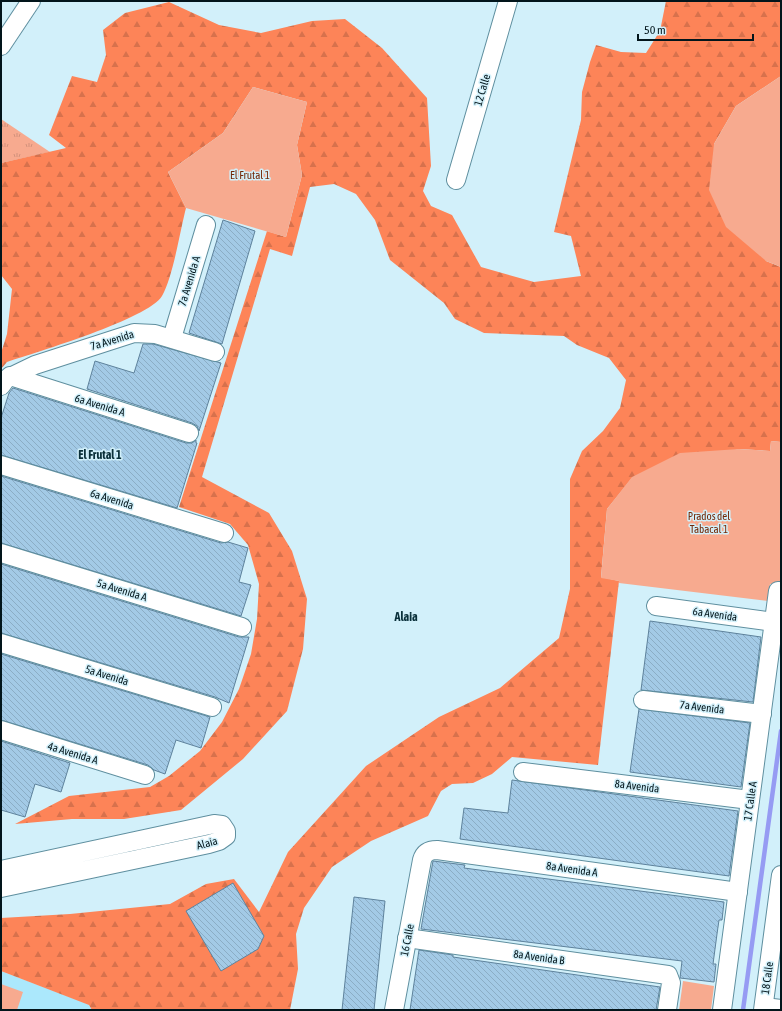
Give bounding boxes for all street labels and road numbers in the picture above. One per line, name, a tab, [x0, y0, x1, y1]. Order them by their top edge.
street label: 12 Calle	[472, 73, 492, 107]
street label: 7a Avenida A	[176, 254, 202, 307]
street label: 7a Avenida	[89, 328, 135, 352]
street label: 6a Avenida A	[74, 392, 127, 418]
street label: 6a Avenida	[89, 487, 135, 511]
street label: 5a Avenida A	[96, 577, 149, 603]
street label: 6a Avenida	[692, 605, 738, 623]
street label: 5a Avenida	[84, 663, 130, 687]
street label: 7a Avenida	[679, 698, 725, 716]
street label: 4a Avenida A	[47, 740, 100, 766]
street label: 8a Avenida	[614, 777, 660, 795]
street label: 17 Calle A	[741, 780, 759, 821]
street label: Alaia	[195, 834, 219, 852]
street label: 8a Avenida A	[546, 859, 599, 879]
street label: 16 Calle	[398, 923, 416, 957]
street label: 8a Avenida B	[513, 947, 566, 967]
street label: 18 Calle	[759, 961, 775, 995]

